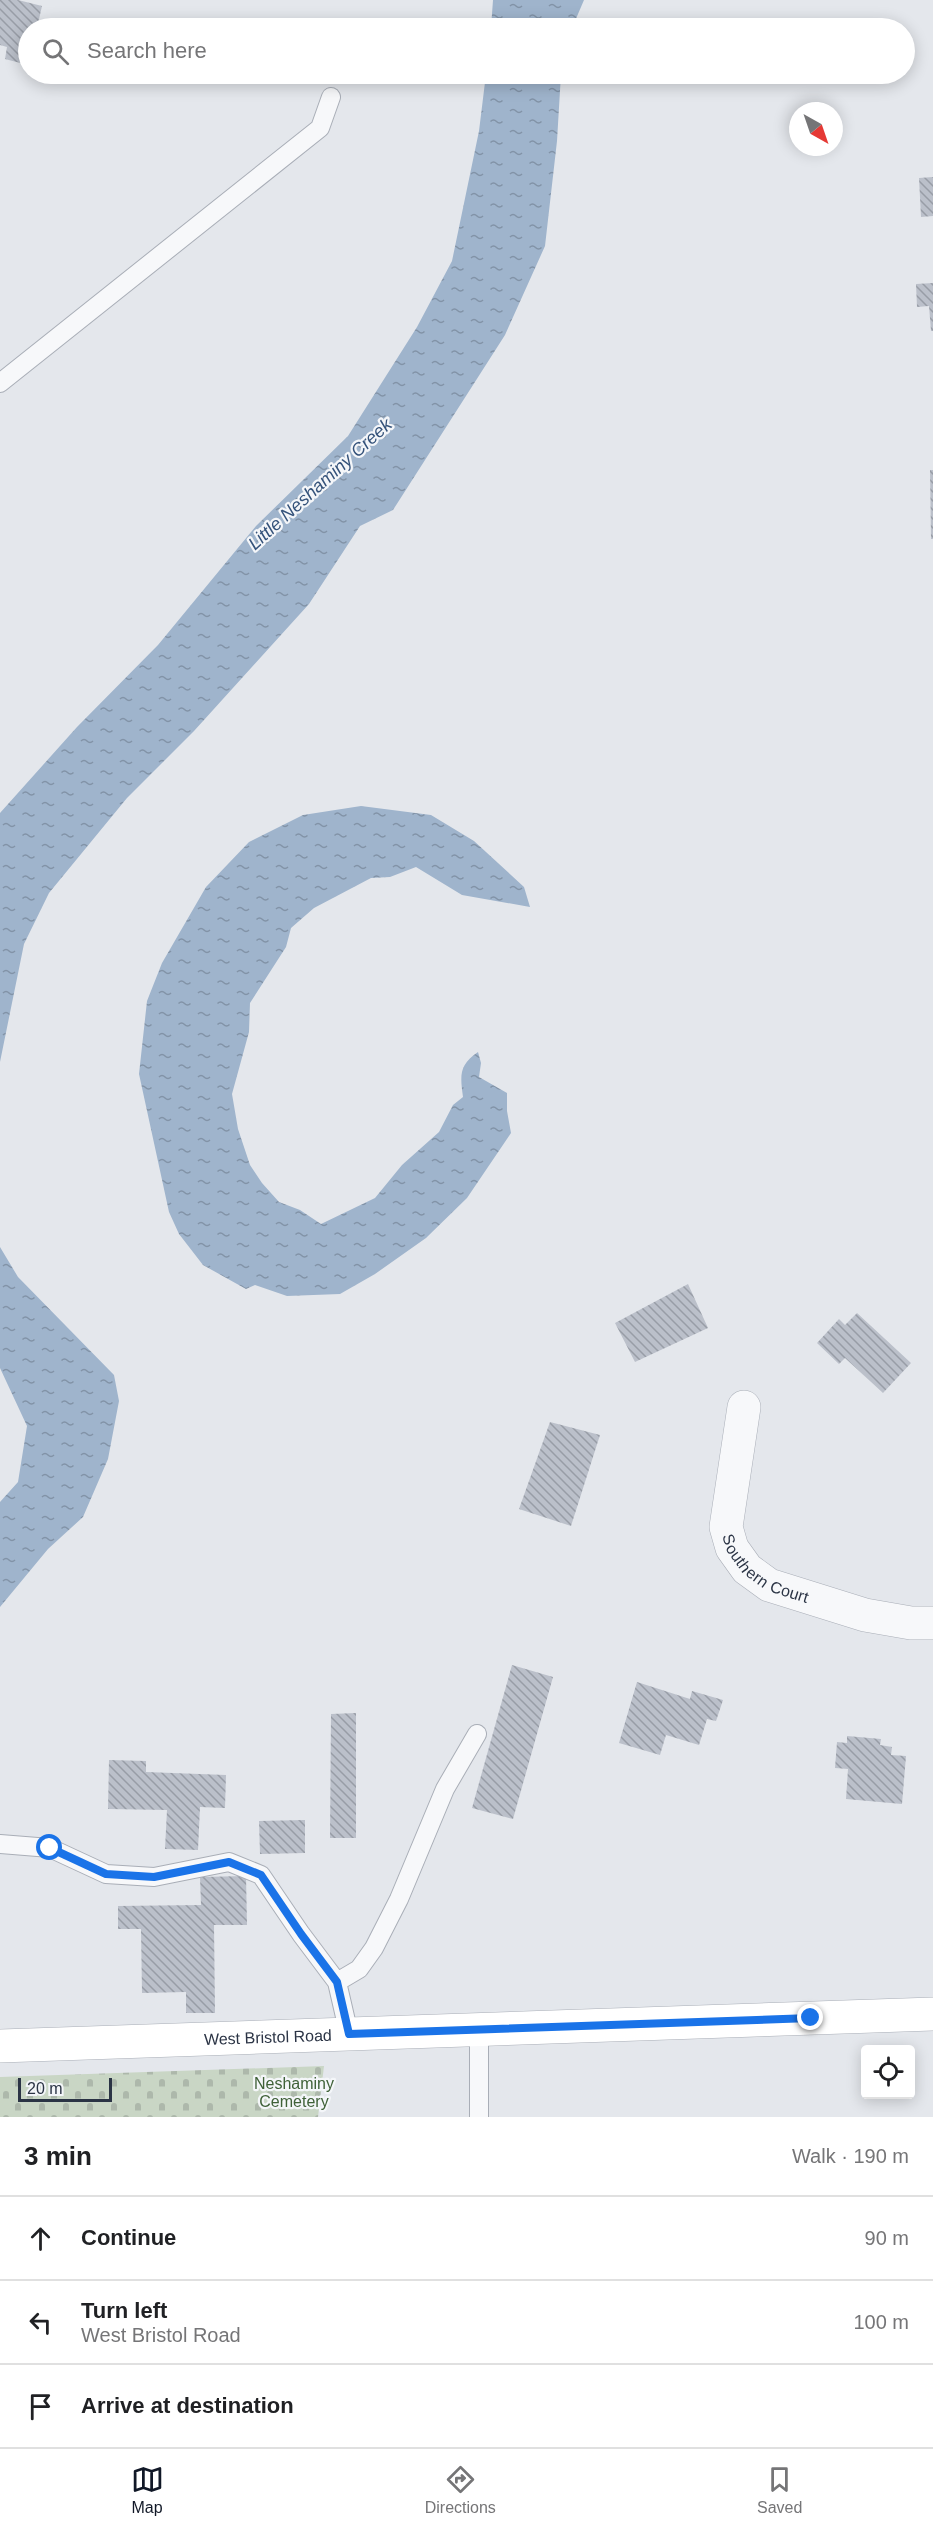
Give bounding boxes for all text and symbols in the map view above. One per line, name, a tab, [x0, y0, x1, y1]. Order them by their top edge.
search box	[18, 18, 915, 84]
icon: search	[39, 35, 72, 68]
text: Search here	[87, 38, 207, 63]
north arrow	[789, 102, 843, 156]
water label: Little Neshaminy Creek	[244, 414, 397, 554]
street label: Southern Court	[720, 1532, 811, 1606]
route start	[36, 1834, 62, 1860]
route end	[797, 2004, 823, 2030]
street label: West Bristol Road	[204, 2026, 332, 2047]
map controls	[861, 2045, 915, 2099]
button: locate	[861, 2045, 915, 2099]
scale bar	[18, 2075, 112, 2102]
park label: Neshaminy Cemetery	[254, 2075, 334, 2110]
text: 20 m	[27, 2080, 63, 2097]
text: 3 min	[24, 2141, 92, 2171]
text: Walk · 190 m	[792, 2145, 909, 2167]
icon: ahead	[24, 2222, 57, 2255]
text: Continue	[81, 2225, 176, 2250]
text: 90 m	[865, 2227, 909, 2249]
text: Turn left	[81, 2298, 167, 2323]
icon: left	[24, 2306, 57, 2339]
text: 100 m	[853, 2311, 909, 2333]
text: West Bristol Road	[81, 2324, 241, 2346]
icon: arrive	[24, 2390, 57, 2423]
text: Arrive at destination	[81, 2393, 294, 2418]
tab: Map	[131, 2463, 164, 2517]
tab: Directions	[425, 2463, 496, 2517]
tab: Saved	[757, 2463, 802, 2517]

